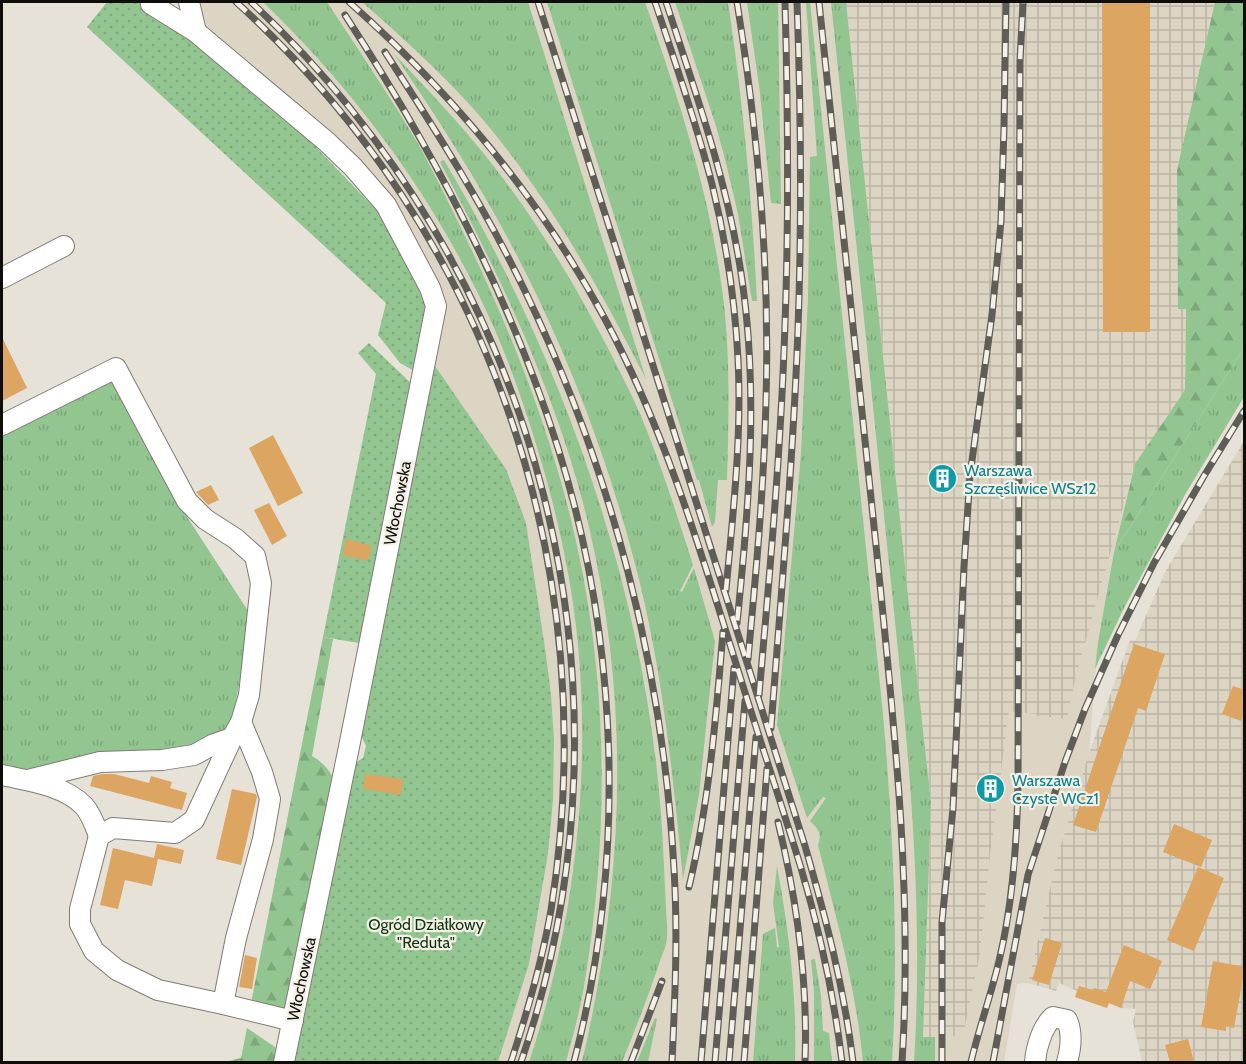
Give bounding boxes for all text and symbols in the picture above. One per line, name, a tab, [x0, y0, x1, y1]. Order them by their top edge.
street label: Włochowska	[380, 459, 415, 547]
place label: Warszawa Szczęśliwice WSz12	[964, 461, 1097, 498]
building icon: Warszawa Szczęśliwice WSz12	[927, 463, 959, 495]
place label: Warszawa Czyste WCz1	[1012, 771, 1099, 808]
building icon: Warszawa Czyste WCz1	[975, 773, 1007, 805]
park label: Ogród Działkowy "Reduta"	[368, 915, 484, 952]
street label: Włochowska	[283, 935, 320, 1023]

